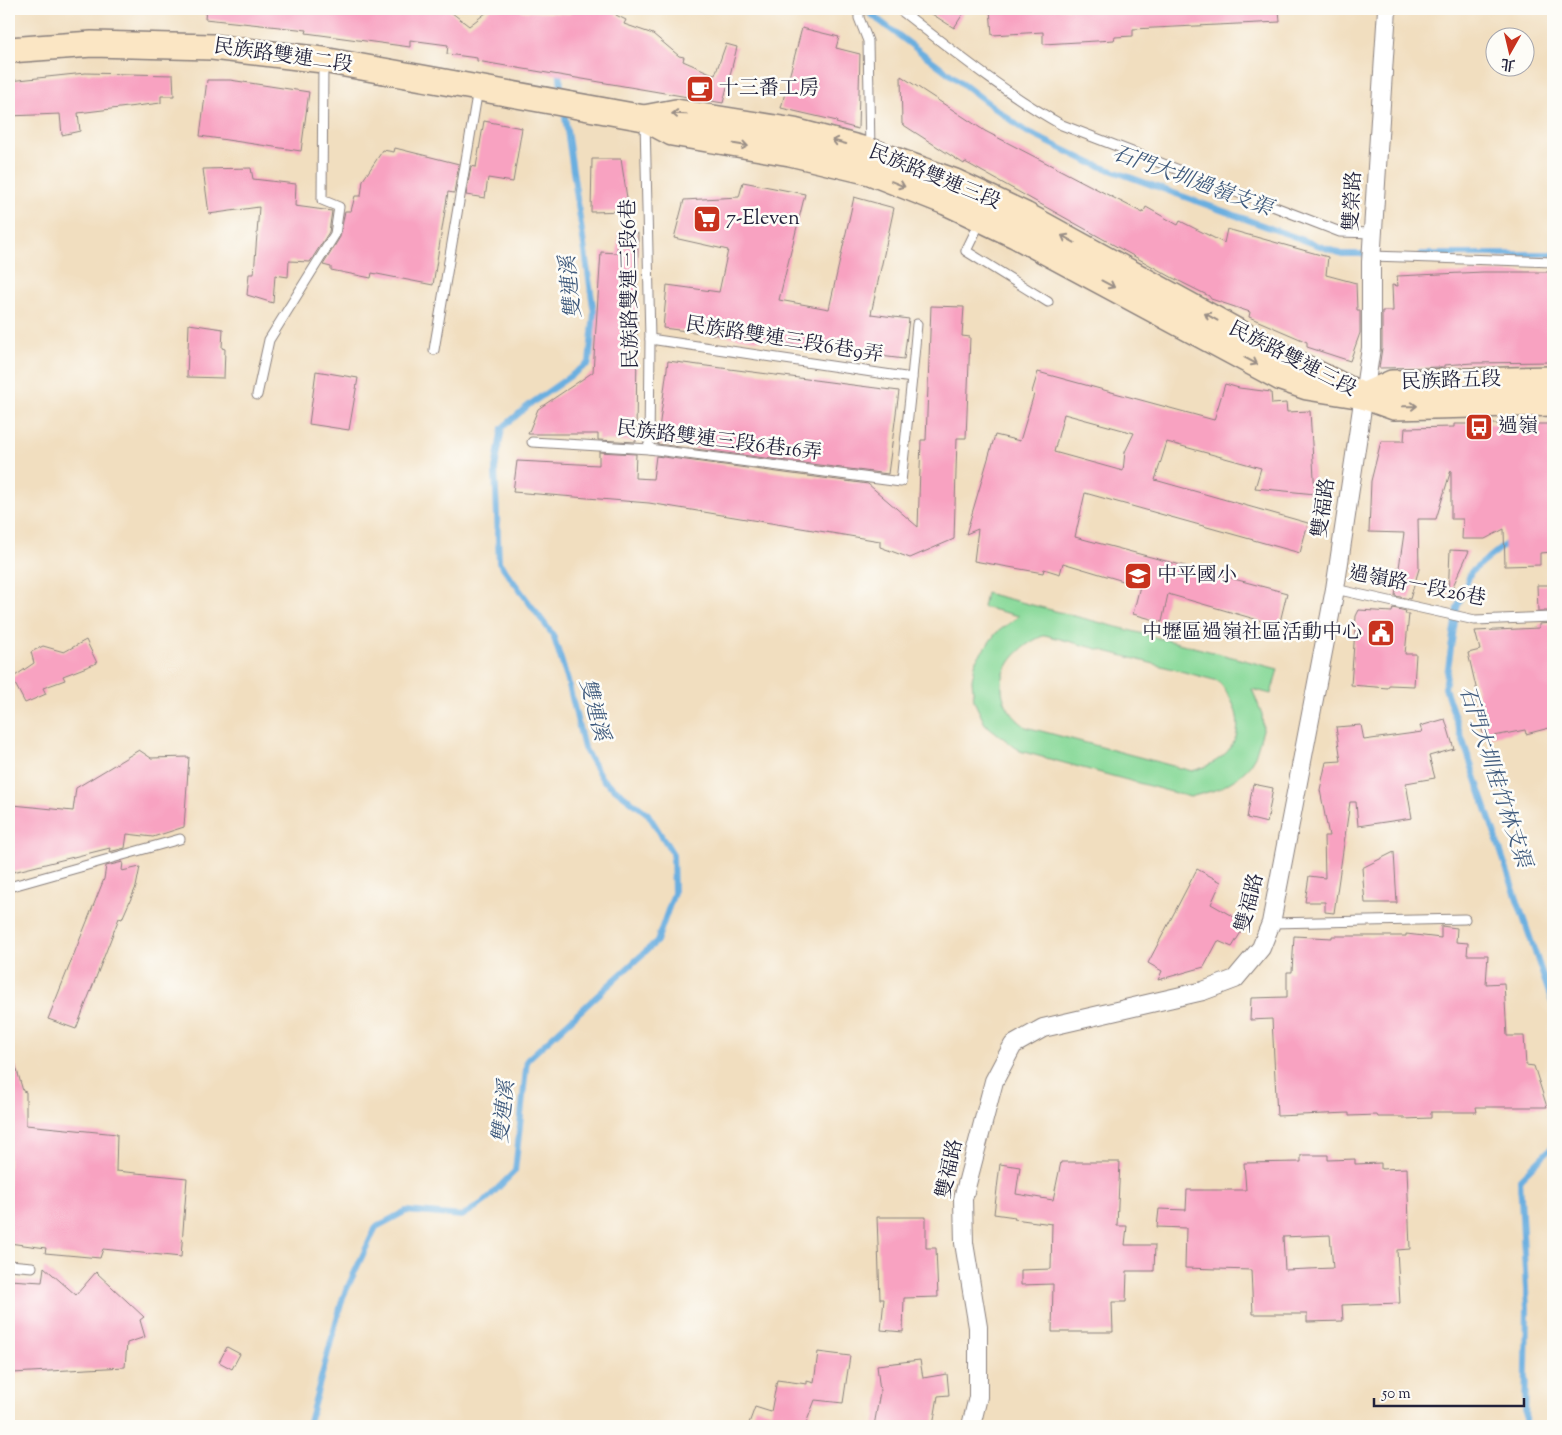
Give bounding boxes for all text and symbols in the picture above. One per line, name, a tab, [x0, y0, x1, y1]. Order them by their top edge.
north arrow	[1484, 28, 1534, 78]
street label: 民族路雙連二段	[212, 33, 354, 81]
text: 北	[1500, 52, 1517, 74]
cafe icon: 十三番工房	[685, 74, 715, 104]
place label: 十三番工房	[719, 75, 819, 104]
one-way arrow	[671, 109, 687, 118]
one-way arrow	[831, 137, 847, 147]
street label: 民族路雙連三段	[864, 138, 1004, 218]
water label: 石門大圳過嶺支渠	[1108, 139, 1279, 226]
one-way arrow	[733, 141, 749, 151]
street label: 雙榮路	[1338, 170, 1370, 232]
one-way arrow	[891, 180, 906, 189]
street label: 民族路雙連三段6巷	[615, 199, 647, 369]
supermarket icon: 7-Eleven	[692, 204, 722, 234]
place label: 7-Eleven	[726, 205, 800, 234]
one-way arrow	[1061, 234, 1076, 244]
water label: 雙連溪	[554, 252, 590, 320]
one-way arrow	[1100, 280, 1114, 290]
street label: 民族路雙連三段6巷9弄	[683, 311, 885, 371]
one-way arrow	[1203, 312, 1218, 322]
street label: 民族路雙連三段	[1223, 315, 1361, 405]
one-way arrow	[1243, 356, 1258, 366]
street label: 民族路五段	[1401, 366, 1501, 398]
one-way arrow	[1402, 401, 1418, 411]
bus stop icon: 過嶺	[1464, 412, 1494, 442]
place label: 過嶺	[1498, 413, 1538, 442]
street label: 民族路雙連三段6巷16弄	[615, 415, 823, 469]
street label: 雙福路	[1306, 476, 1344, 540]
street label: 過嶺路一段26巷	[1346, 559, 1488, 615]
school or university icon: 中平國小	[1123, 561, 1153, 591]
place label: 中平國小	[1157, 562, 1237, 591]
public building icon: 中壢區過嶺社區活動中心	[1366, 618, 1396, 648]
place label: 中壢區過嶺社區活動中心	[1142, 619, 1362, 648]
water label: 雙連溪	[570, 676, 616, 746]
water label: 石門大圳桂竹林支渠	[1451, 682, 1538, 874]
street label: 雙福路	[1230, 870, 1272, 936]
water label: 雙連溪	[487, 1077, 523, 1145]
street label: 雙福路	[931, 1137, 971, 1201]
scale bar	[1374, 1375, 1524, 1407]
text: 50 m	[1381, 1384, 1411, 1405]

